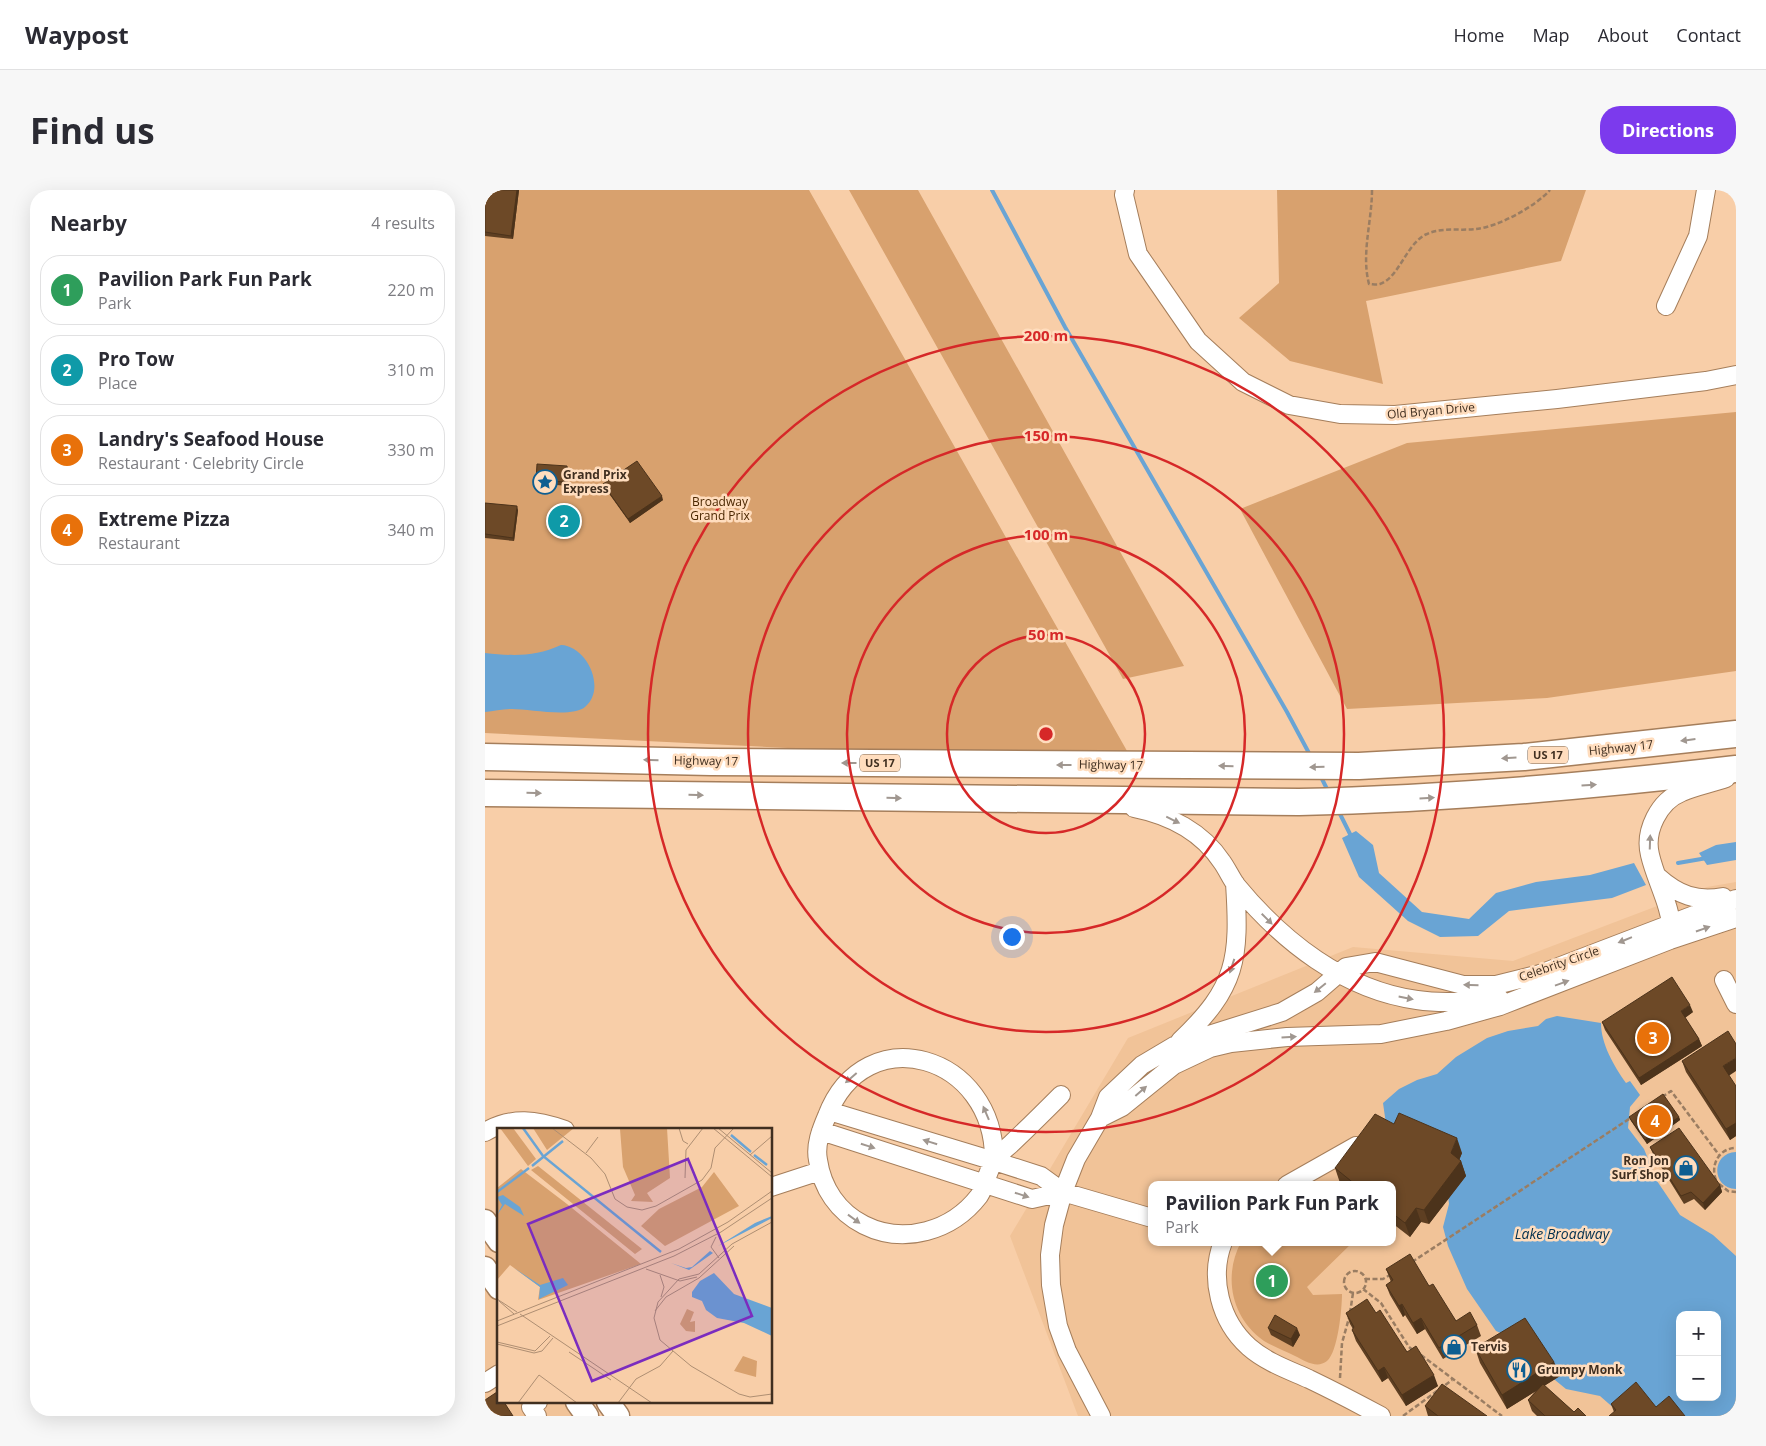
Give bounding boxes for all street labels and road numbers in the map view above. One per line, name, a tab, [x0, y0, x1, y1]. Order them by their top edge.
street label: Old Bryan Drive	[1386, 398, 1476, 423]
street label: Highway 17	[1588, 736, 1654, 759]
road number: US 17	[1528, 746, 1568, 764]
street label: Highway 17	[674, 751, 739, 770]
road number: US 17	[860, 754, 900, 772]
street label: Highway 17	[1079, 755, 1144, 774]
street label: Celebrity Circle	[1516, 942, 1601, 985]

